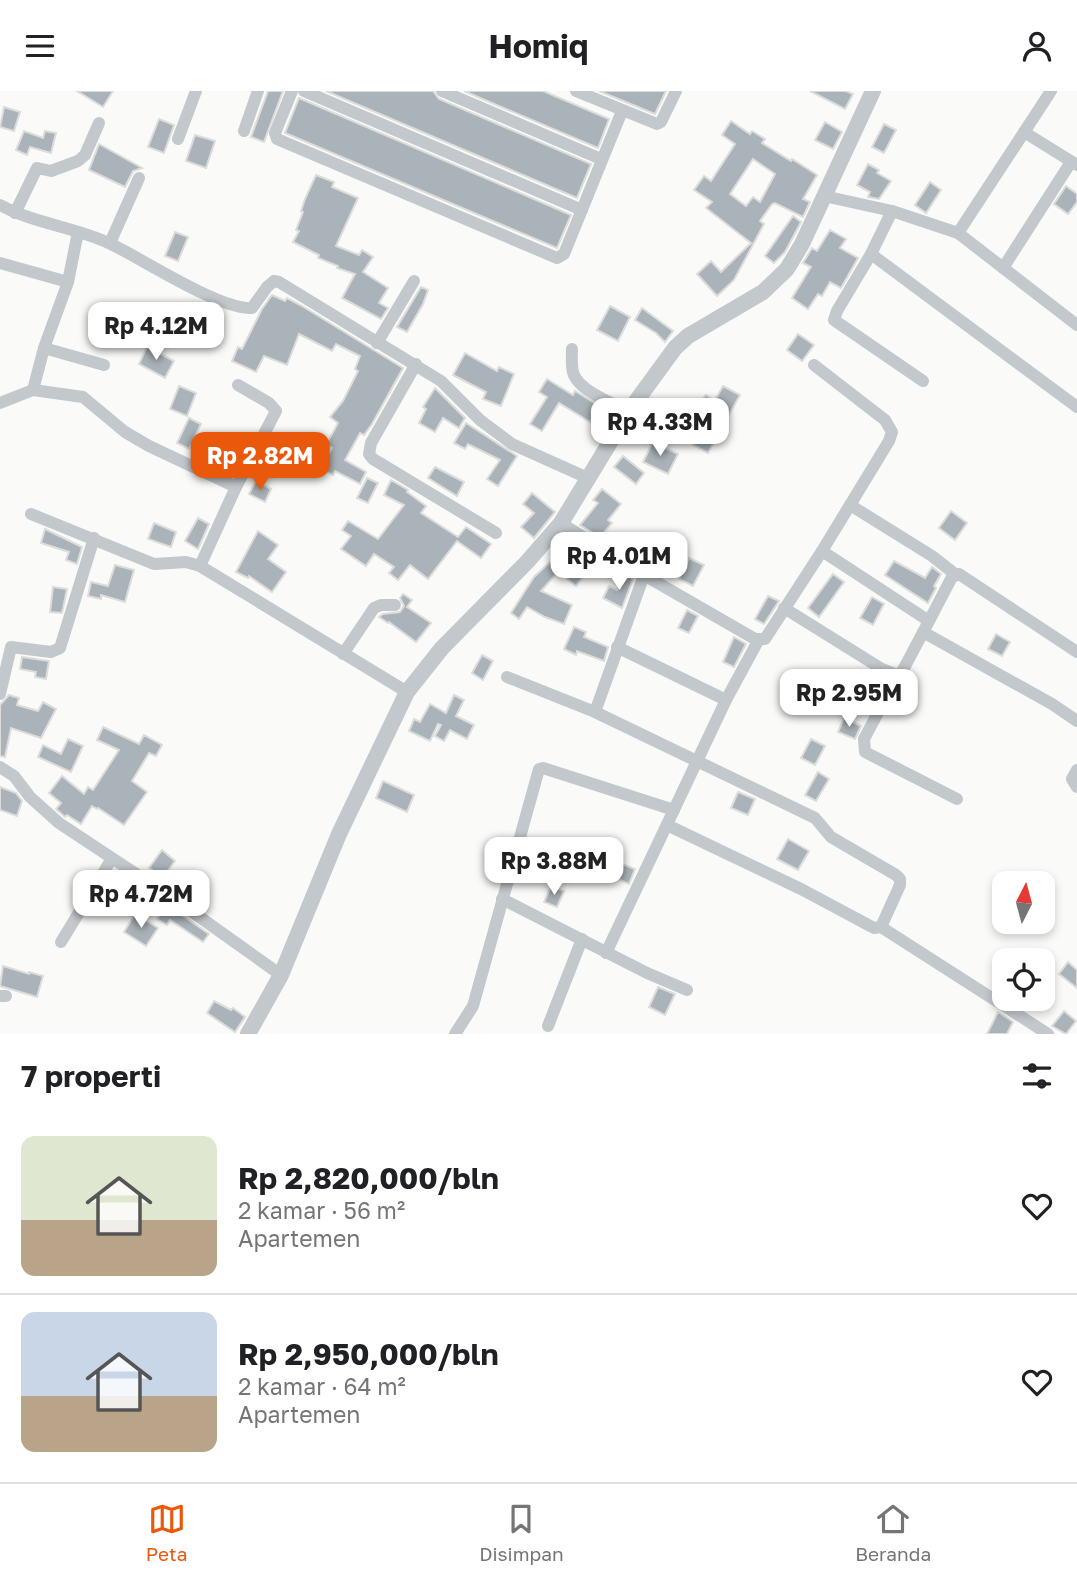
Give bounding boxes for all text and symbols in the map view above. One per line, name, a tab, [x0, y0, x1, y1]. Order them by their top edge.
icon: menu	[21, 27, 59, 65]
text: Homiq	[489, 27, 588, 65]
icon: person	[1018, 27, 1056, 65]
pin: Rp 4.12M	[84, 303, 228, 362]
text: Rp 4.12M	[104, 311, 208, 339]
pin: Rp 4.33M	[588, 399, 732, 458]
text: Rp 4.33M	[607, 407, 713, 435]
pin: Rp 2.82M	[188, 433, 332, 492]
text: Rp 2.82M	[207, 441, 313, 469]
pin: Rp 4.01M	[547, 533, 691, 592]
text: Rp 4.01M	[567, 541, 671, 569]
pin: Rp 2.95M	[777, 669, 921, 729]
text: Rp 2.95M	[796, 678, 902, 706]
pin: Rp 3.88M	[482, 837, 626, 897]
text: Rp 3.88M	[500, 846, 608, 874]
pin: Rp 4.72M	[69, 871, 213, 930]
north arrow	[992, 871, 1055, 935]
map controls	[992, 871, 1055, 1011]
text: Rp 4.72M	[89, 879, 193, 907]
button: locate	[992, 948, 1055, 1011]
icon: filters	[1018, 1057, 1056, 1095]
text: 7 properti	[21, 1058, 161, 1094]
text: Rp 2,820,000/bln	[238, 1160, 499, 1196]
icon: home	[77, 1164, 161, 1248]
icon: heart	[1018, 1187, 1056, 1225]
text: 2 kamar · 56 m²	[238, 1196, 405, 1224]
text: Apartemen	[238, 1224, 360, 1252]
text: Rp 2,950,000/bln	[238, 1336, 499, 1372]
icon: home	[77, 1340, 161, 1424]
icon: heart	[1018, 1363, 1056, 1401]
text: 2 kamar · 64 m²	[238, 1372, 406, 1400]
text: Apartemen	[238, 1400, 360, 1428]
tab: Peta	[146, 1500, 187, 1565]
tab: Disimpan	[479, 1500, 564, 1565]
tab: Beranda	[855, 1500, 931, 1565]

